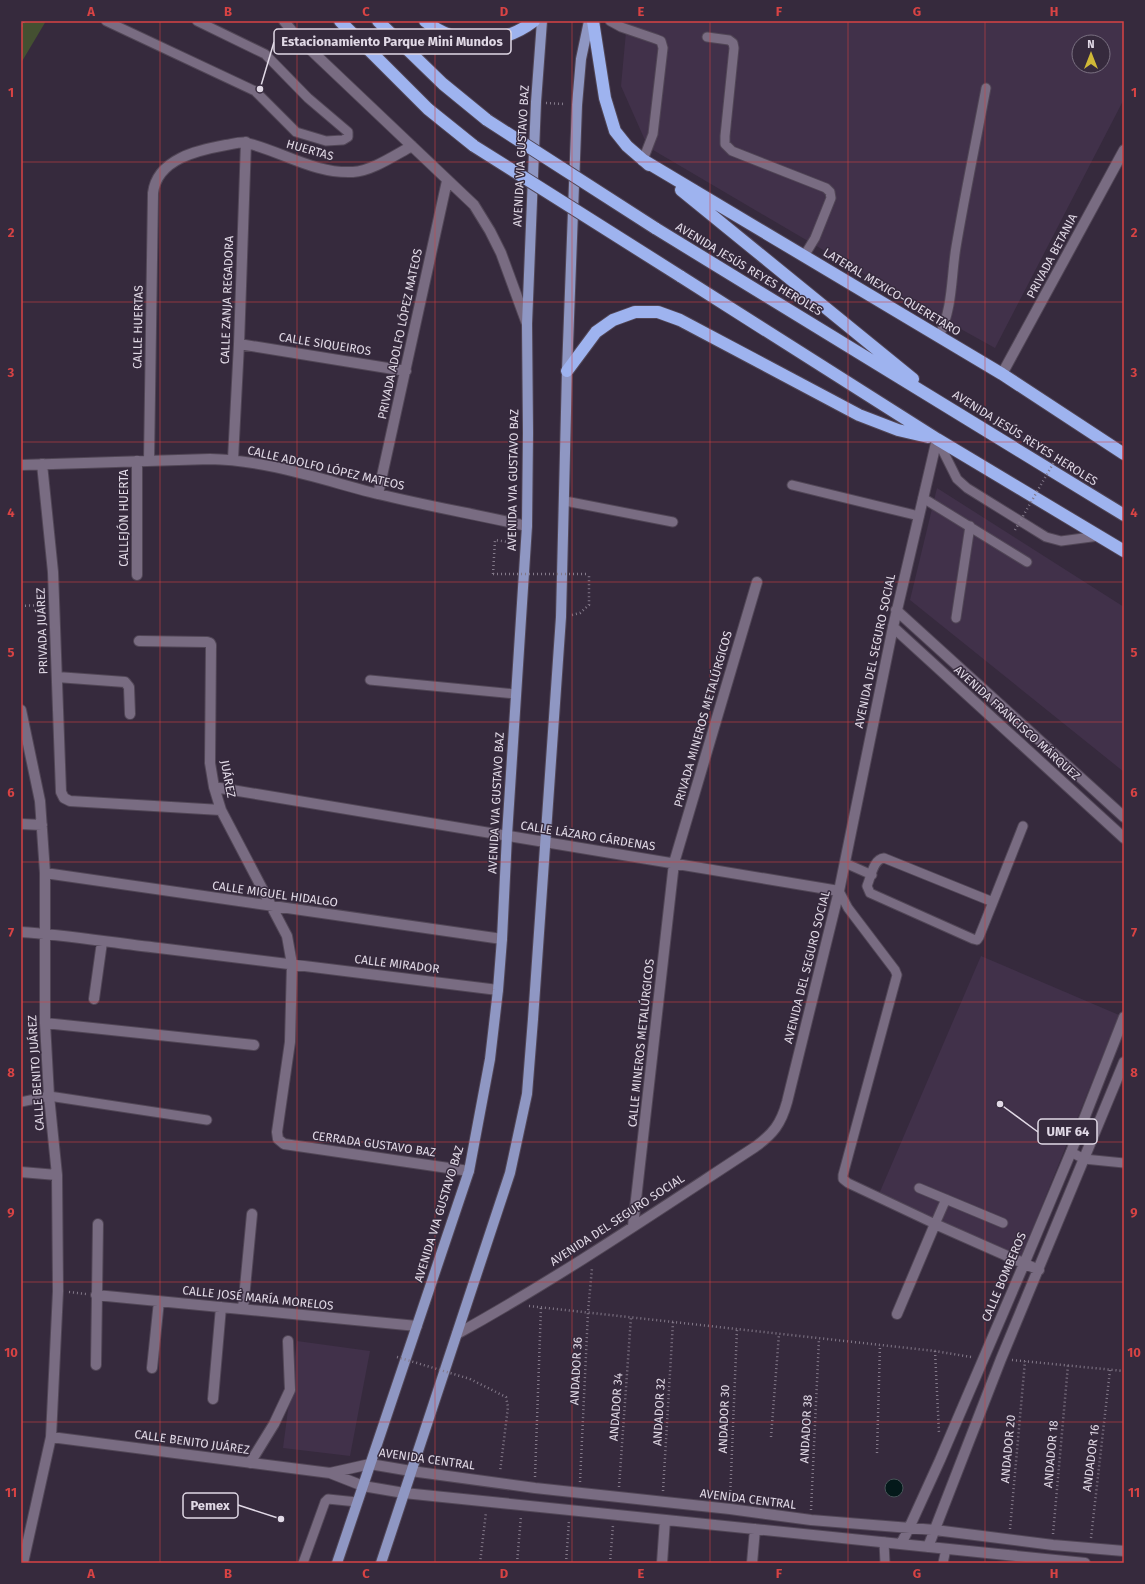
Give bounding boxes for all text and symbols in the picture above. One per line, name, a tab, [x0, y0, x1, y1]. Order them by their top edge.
text: A	[86, 4, 95, 19]
text: B	[224, 4, 232, 19]
text: C	[362, 4, 370, 19]
text: D	[500, 4, 509, 19]
text: E	[638, 4, 645, 19]
text: F	[776, 4, 783, 19]
text: G	[913, 4, 921, 19]
text: H	[1050, 4, 1058, 19]
callout: Estacionamiento Parque Mini Mundos	[274, 29, 511, 54]
text: Estacionamiento Parque Mini Mundos	[281, 34, 503, 49]
north arrow	[1071, 34, 1111, 74]
text: N	[1087, 38, 1095, 51]
text: 1	[8, 85, 14, 100]
street label: AVENIDA VIA GUSTAVO BAZ	[510, 85, 532, 227]
text: 1	[1131, 85, 1137, 100]
street label: HUERTAS	[285, 137, 336, 164]
street label: PRIVADA BETANIA	[1024, 211, 1080, 301]
street label: AVENIDA JESÚS REYES HEROLES	[673, 219, 826, 319]
text: 2	[8, 225, 15, 240]
text: 2	[1131, 225, 1138, 240]
street label: CALLE ZANJA REGADORA	[218, 235, 236, 364]
street label: LATERAL MEXICO-QUERETARO	[821, 245, 963, 339]
street label: PRIVADA ADOLFO LÓPEZ MATEOS	[374, 247, 425, 421]
street label: CALLE HUERTAS	[130, 285, 146, 369]
street label: CALLE SIQUEIROS	[278, 330, 373, 358]
text: 3	[7, 365, 15, 380]
text: 3	[1130, 365, 1138, 380]
street label: AVENIDA JESÚS REYES HEROLES	[950, 387, 1101, 489]
street label: AVENIDA VIA GUSTAVO BAZ	[505, 409, 521, 551]
street label: CALLE ADOLFO LÓPEZ MATEOS	[246, 442, 406, 493]
street label: CALLEJÓN HUERTA	[116, 469, 131, 567]
text: 4	[7, 505, 15, 520]
text: 4	[1130, 505, 1138, 520]
street label: AVENIDA DEL SEGURO SOCIAL	[852, 573, 898, 729]
street label: PRIVADA JUÁREZ	[32, 587, 51, 675]
street label: PRIVADA MINEROS METALÚRGICOS	[670, 628, 735, 809]
text: 5	[8, 645, 15, 660]
text: 5	[1131, 645, 1138, 660]
street label: AVENIDA FRANCISCO MÁRQUEZ	[951, 662, 1083, 783]
street label: AVENIDA VIA GUSTAVO BAZ	[485, 732, 507, 874]
street label: JUÁREZ	[217, 759, 239, 799]
text: 6	[7, 785, 15, 800]
text: 6	[1130, 785, 1138, 800]
street label: CALLE LÁZARO CÁRDENAS	[520, 817, 657, 854]
street label: CALLE MIGUEL HIDALGO	[211, 878, 339, 910]
street label: AVENIDA DEL SEGURO SOCIAL	[781, 889, 833, 1045]
text: 7	[8, 925, 14, 940]
text: 7	[1131, 925, 1137, 940]
street label: CALLE MIRADOR	[354, 952, 440, 976]
street label: CALLE MINEROS METALÚRGICOS	[624, 958, 657, 1128]
street label: CALLE BENITO JUÁREZ	[24, 1015, 47, 1131]
text: 8	[7, 1065, 15, 1080]
text: 8	[1130, 1065, 1138, 1080]
callout: UMF 64	[1038, 1119, 1097, 1144]
text: UMF 64	[1047, 1124, 1090, 1139]
street label: CERRADA GUSTAVO BAZ	[311, 1128, 437, 1160]
street label: AVENIDA VIA GUSTAVO BAZ	[412, 1144, 466, 1284]
street label: AVENIDA DEL SEGURO SOCIAL	[547, 1171, 687, 1269]
text: 9	[7, 1205, 15, 1220]
text: 9	[1130, 1205, 1138, 1220]
street label: CALLE BOMBEROS	[979, 1230, 1029, 1324]
street label: CALLE JOSÉ MARÍA MORELOS	[182, 1282, 335, 1313]
street label: ANDADOR 36	[567, 1336, 585, 1406]
text: 10	[4, 1345, 18, 1360]
text: 10	[1127, 1345, 1141, 1360]
street label: ANDADOR 34	[607, 1372, 625, 1442]
street label: ANDADOR 32	[650, 1378, 668, 1446]
street label: ANDADOR 30	[716, 1384, 732, 1454]
street label: ANDADOR 38	[797, 1394, 815, 1464]
street label: ANDADOR 20	[998, 1414, 1018, 1484]
street label: ANDADOR 18	[1041, 1419, 1061, 1488]
street label: ANDADOR 16	[1080, 1424, 1102, 1492]
street label: CALLE BENITO JUÁREZ	[134, 1426, 251, 1457]
street label: AVENIDA CENTRAL	[378, 1445, 476, 1473]
text: 11	[5, 1485, 17, 1500]
text: 11	[1128, 1485, 1140, 1500]
street label: AVENIDA CENTRAL	[699, 1486, 797, 1512]
callout: Pemex	[183, 1493, 238, 1518]
text: Pemex	[190, 1498, 230, 1513]
text: A	[86, 1566, 95, 1581]
text: B	[224, 1566, 232, 1581]
text: C	[362, 1566, 370, 1581]
text: D	[500, 1566, 509, 1581]
text: E	[638, 1566, 645, 1581]
text: F	[776, 1566, 783, 1581]
text: G	[913, 1566, 921, 1581]
text: H	[1050, 1566, 1058, 1581]

